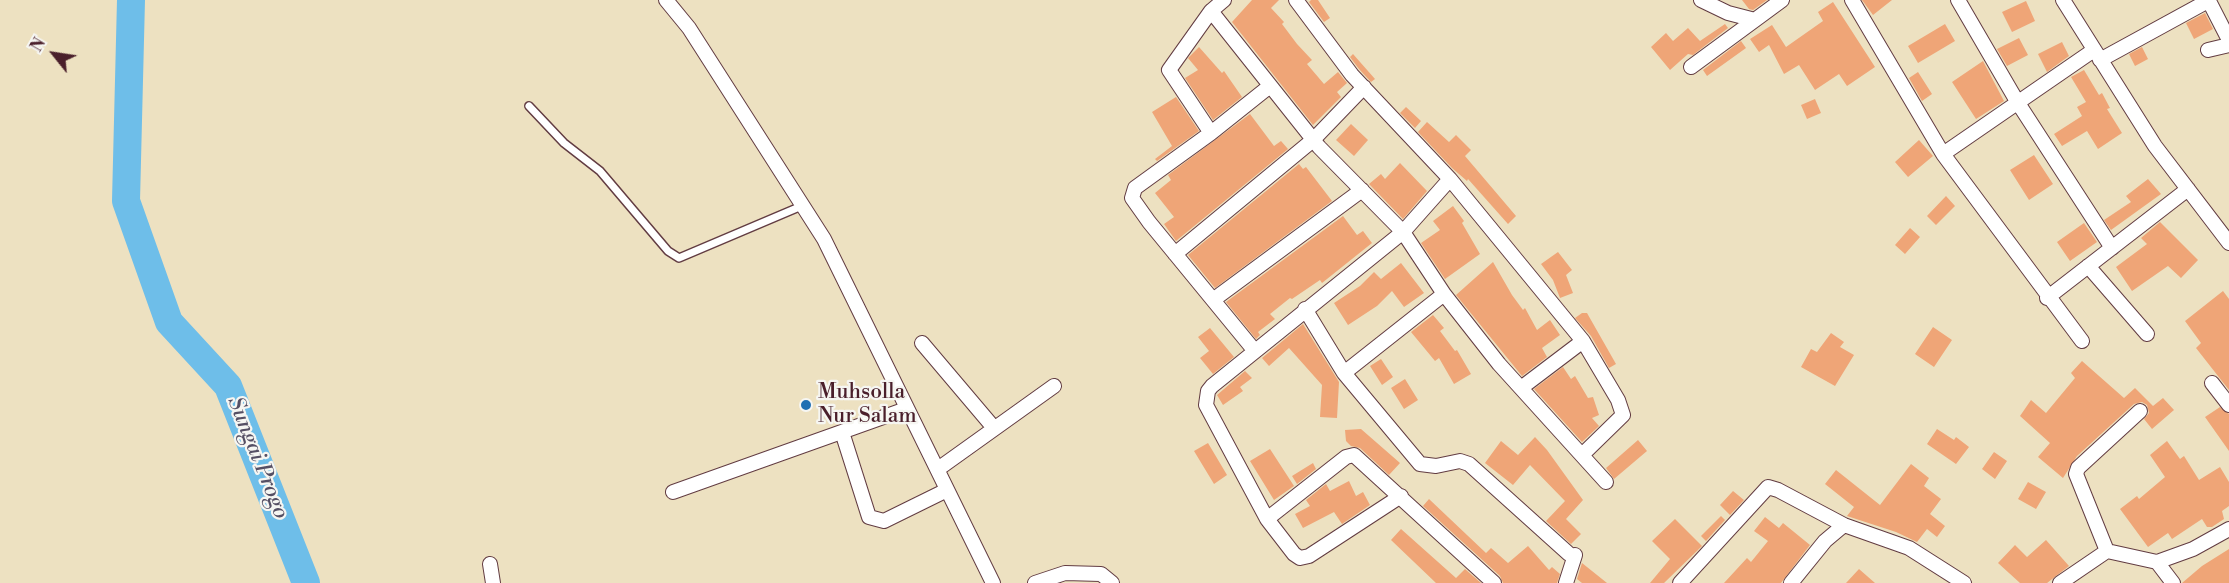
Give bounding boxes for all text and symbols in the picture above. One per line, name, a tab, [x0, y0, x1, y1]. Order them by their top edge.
north arrow	[24, 24, 84, 84]
text: N	[27, 35, 50, 55]
place label: Muhsolla Nur Salam	[818, 380, 917, 430]
water label: Sungai Progo	[221, 393, 293, 523]
marker: Muhsolla Nur Salam	[799, 398, 813, 412]

